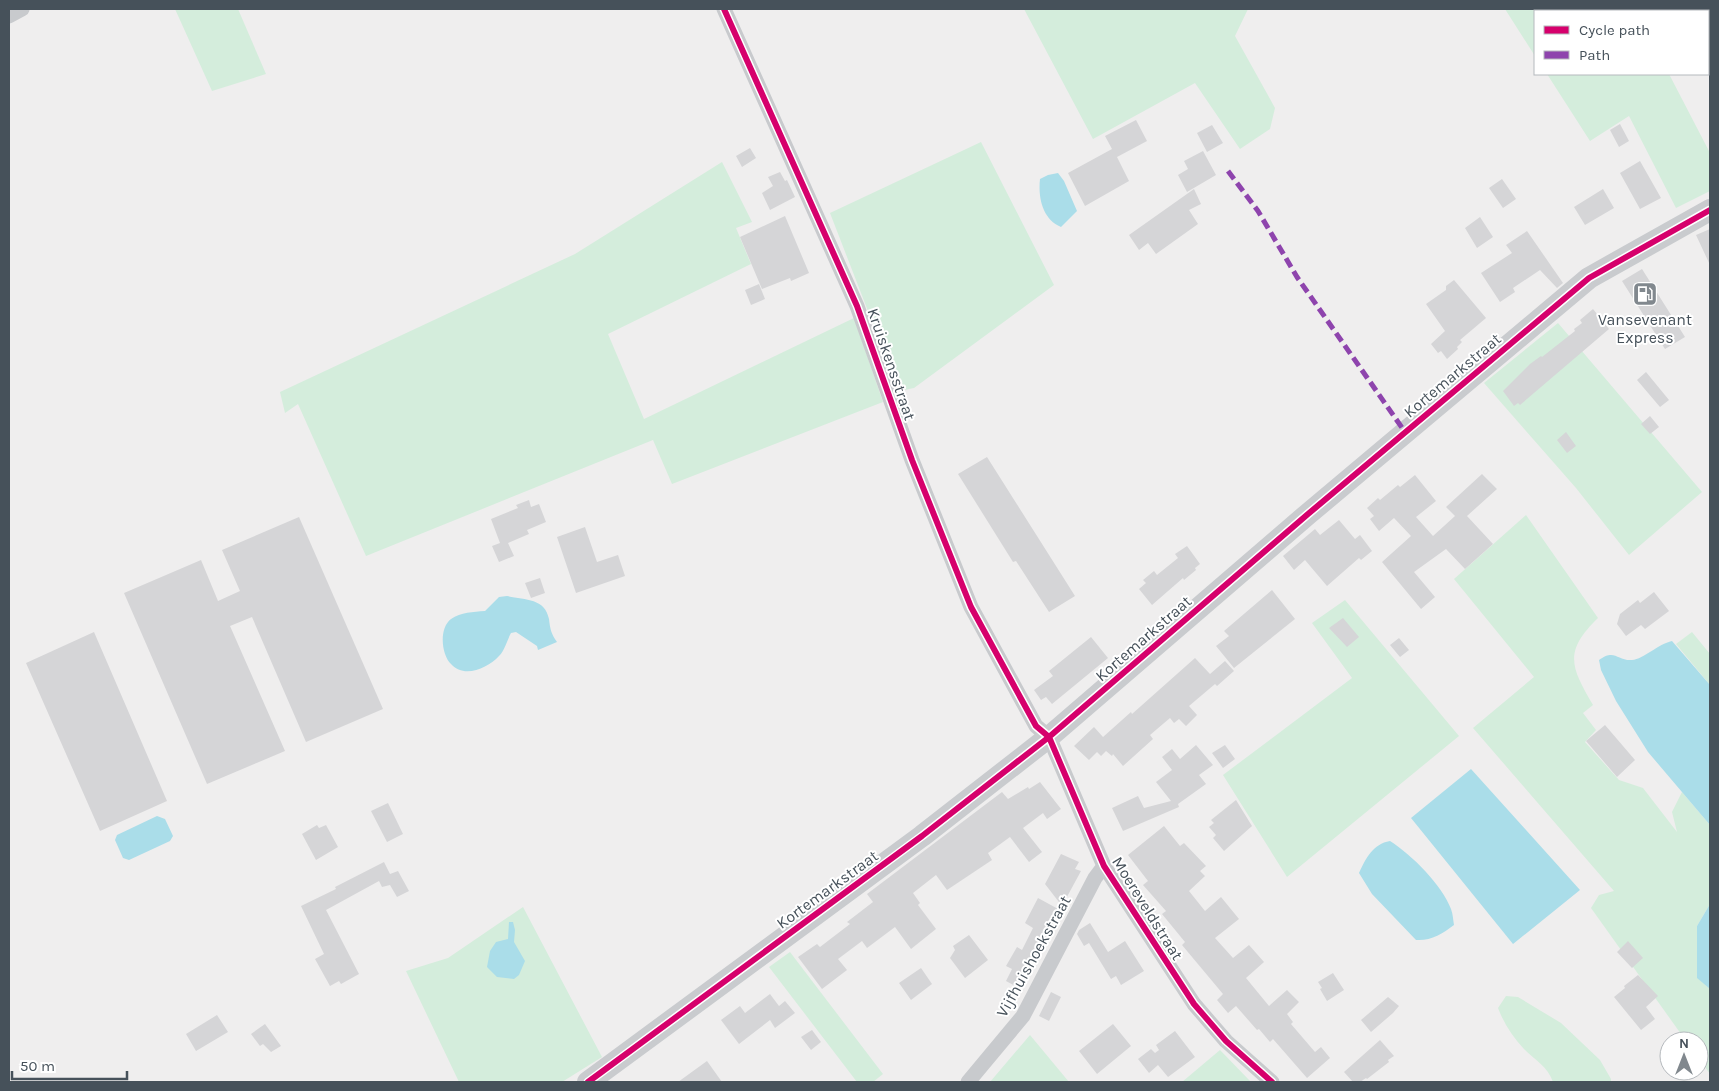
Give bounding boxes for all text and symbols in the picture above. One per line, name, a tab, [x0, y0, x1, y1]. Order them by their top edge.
legend	[1534, 10, 1709, 75]
text: Cycle path	[1579, 21, 1650, 39]
text: Path	[1579, 46, 1610, 64]
fuel station icon: Vansevenant Express	[1632, 281, 1658, 307]
street label: Kruiskensstraat	[863, 306, 920, 423]
place label: Vansevenant Express	[1598, 310, 1692, 347]
street label: Kortemarkstraat	[1400, 329, 1505, 422]
street label: Kortemarkstraat	[1091, 592, 1195, 685]
street label: Kortemarkstraat	[773, 846, 882, 933]
street label: Moereveldstraat	[1108, 853, 1187, 964]
street label: Vijfhuishoekstraat	[992, 892, 1075, 1020]
north arrow	[1659, 1031, 1709, 1081]
text: N	[1679, 1035, 1689, 1052]
scale bar	[12, 1048, 128, 1080]
text: 50 m	[20, 1057, 55, 1075]

